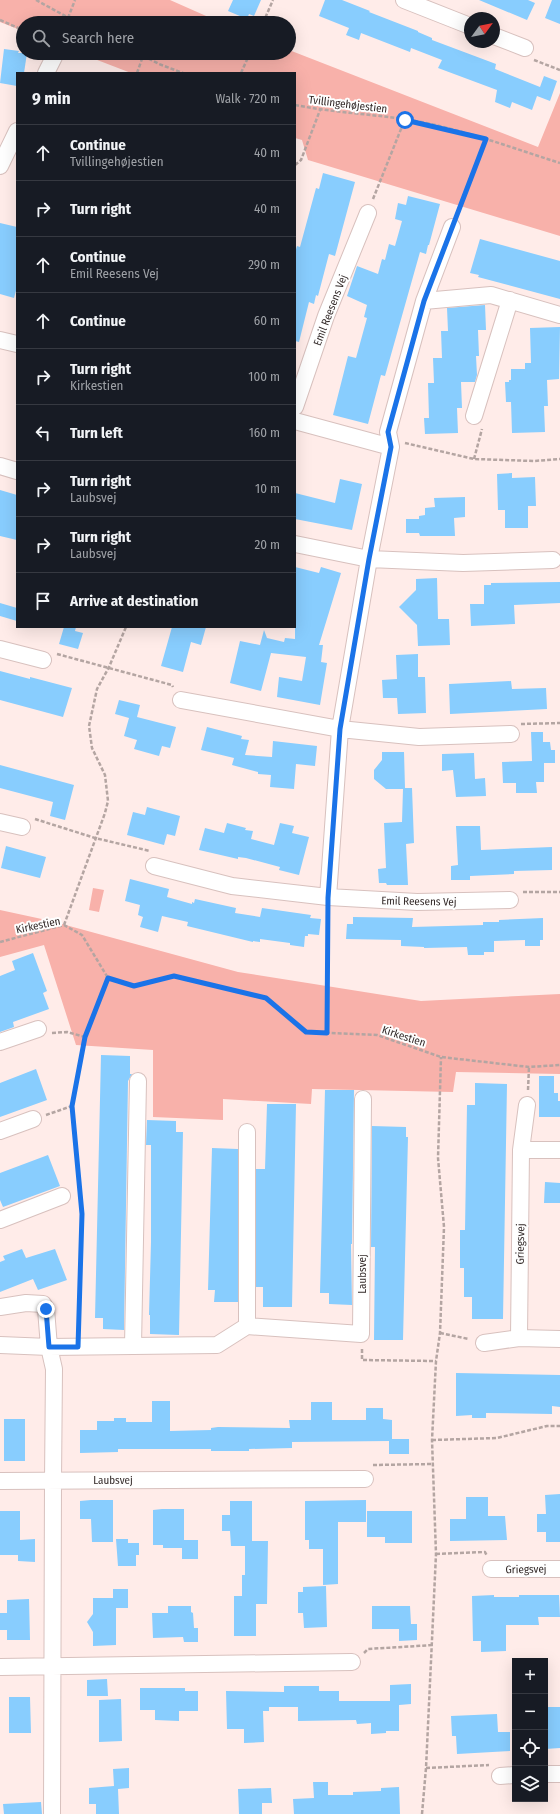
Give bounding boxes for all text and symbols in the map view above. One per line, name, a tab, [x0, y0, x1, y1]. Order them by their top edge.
north arrow	[464, 12, 500, 48]
search box	[16, 16, 296, 60]
icon: search	[30, 27, 52, 49]
text: Search here	[62, 29, 134, 47]
text: 9 min	[32, 88, 71, 109]
text: Walk · 720 m	[215, 91, 280, 106]
street label: Tvillingehøjestien	[308, 93, 388, 116]
route start	[396, 111, 414, 129]
text: Continue	[70, 136, 126, 154]
icon: ahead	[32, 142, 54, 164]
text: 40 m	[254, 145, 280, 160]
text: Tvillingehøjestien	[70, 154, 164, 169]
icon: right	[32, 198, 54, 220]
text: Turn right	[70, 200, 131, 218]
text: 40 m	[254, 201, 280, 216]
text: Continue	[70, 248, 126, 266]
icon: ahead	[32, 254, 54, 276]
text: 290 m	[248, 257, 280, 272]
text: Emil Reesens Vej	[70, 266, 159, 281]
street label: Emil Reesens Vej	[311, 273, 350, 348]
icon: ahead	[32, 310, 54, 332]
text: Continue	[70, 312, 126, 330]
text: 60 m	[254, 313, 280, 328]
text: Turn right	[70, 360, 131, 378]
icon: right	[32, 366, 54, 388]
text: 100 m	[248, 369, 280, 384]
text: Kirkestien	[70, 378, 123, 393]
icon: left	[32, 422, 54, 444]
text: Turn left	[70, 424, 123, 442]
text: 160 m	[249, 425, 280, 440]
text: Turn right	[70, 472, 131, 490]
icon: right	[32, 478, 54, 500]
text: 10 m	[255, 481, 280, 496]
text: Laubsvej	[70, 490, 117, 505]
text: Turn right	[70, 528, 131, 546]
icon: right	[32, 534, 54, 556]
text: 20 m	[254, 537, 280, 552]
text: Laubsvej	[70, 546, 117, 561]
icon: arrive	[32, 590, 54, 612]
text: Arrive at destination	[70, 592, 198, 610]
street label: Emil Reesens Vej	[381, 894, 457, 909]
street label: Kirkestien	[15, 914, 62, 937]
street label: Kirkestien	[380, 1023, 427, 1050]
street label: Griegsvej	[514, 1223, 527, 1265]
street label: Laubsvej	[356, 1254, 369, 1294]
route end	[37, 1300, 55, 1318]
street label: Laubsvej	[93, 1474, 133, 1487]
street label: Griegsvej	[505, 1563, 547, 1576]
map controls	[512, 1658, 548, 1802]
button: +	[512, 1658, 548, 1694]
button: −	[512, 1694, 548, 1730]
button: locate	[512, 1730, 548, 1766]
button: layers	[512, 1766, 548, 1802]

